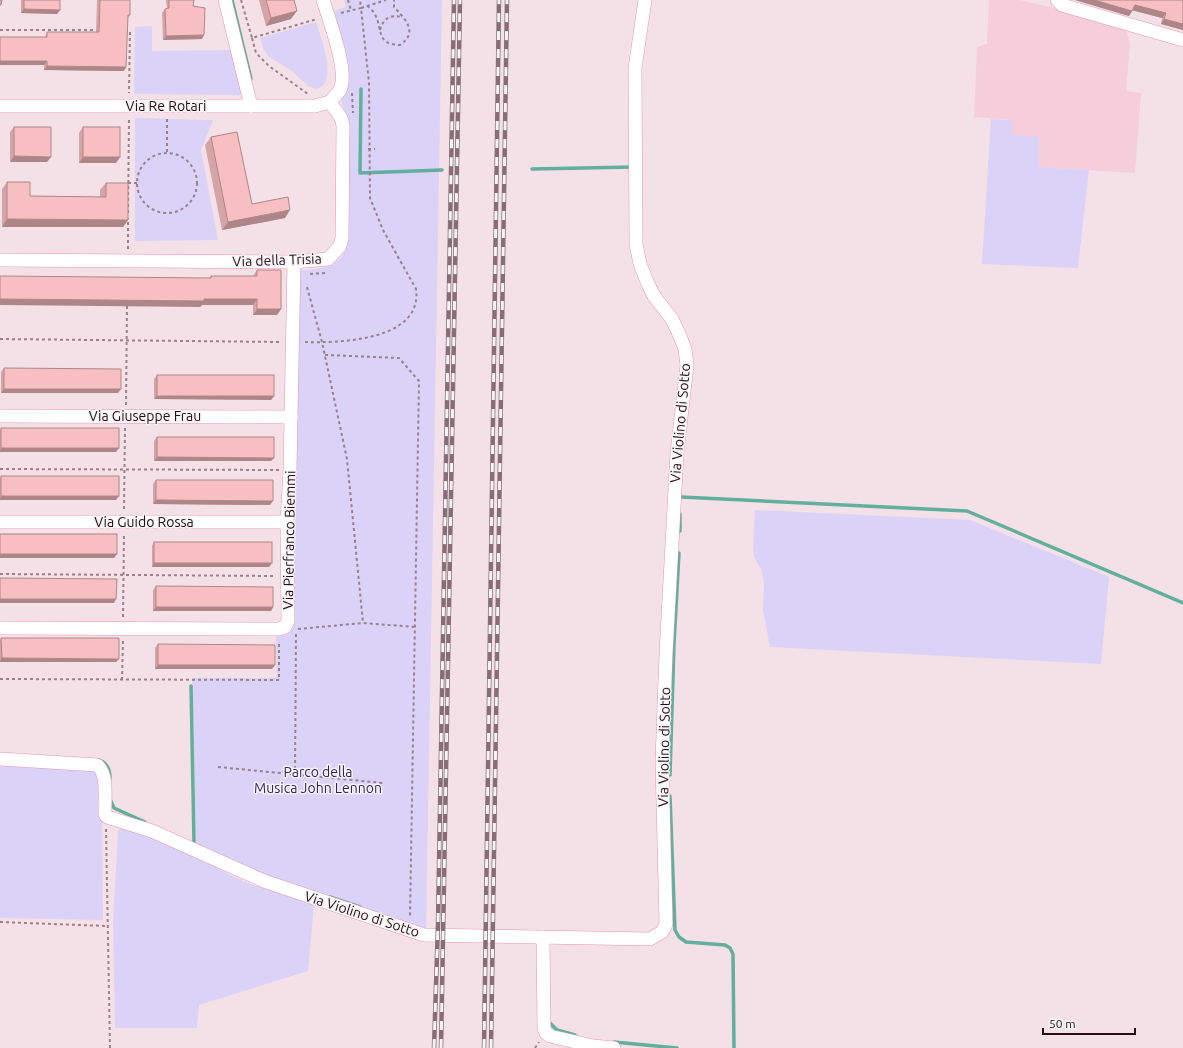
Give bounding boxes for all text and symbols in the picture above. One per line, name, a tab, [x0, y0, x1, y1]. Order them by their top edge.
street label: Via Re Rotari	[125, 98, 207, 114]
street label: Via della Trisia	[232, 250, 322, 270]
street label: Via Violino di Sotto	[667, 363, 693, 483]
street label: Via Giuseppe Frau	[89, 408, 201, 424]
street label: Via Pierfranco Biemmi	[280, 470, 298, 610]
street label: Via Guido Rossa	[94, 514, 194, 530]
street label: Via Violino di Sotto	[655, 687, 673, 807]
park label: Parco della Musica John Lennon	[254, 764, 382, 796]
street label: Via Violino di Sotto	[302, 888, 422, 940]
scale bar	[1043, 1010, 1135, 1036]
text: 50 m	[1049, 1017, 1076, 1030]

